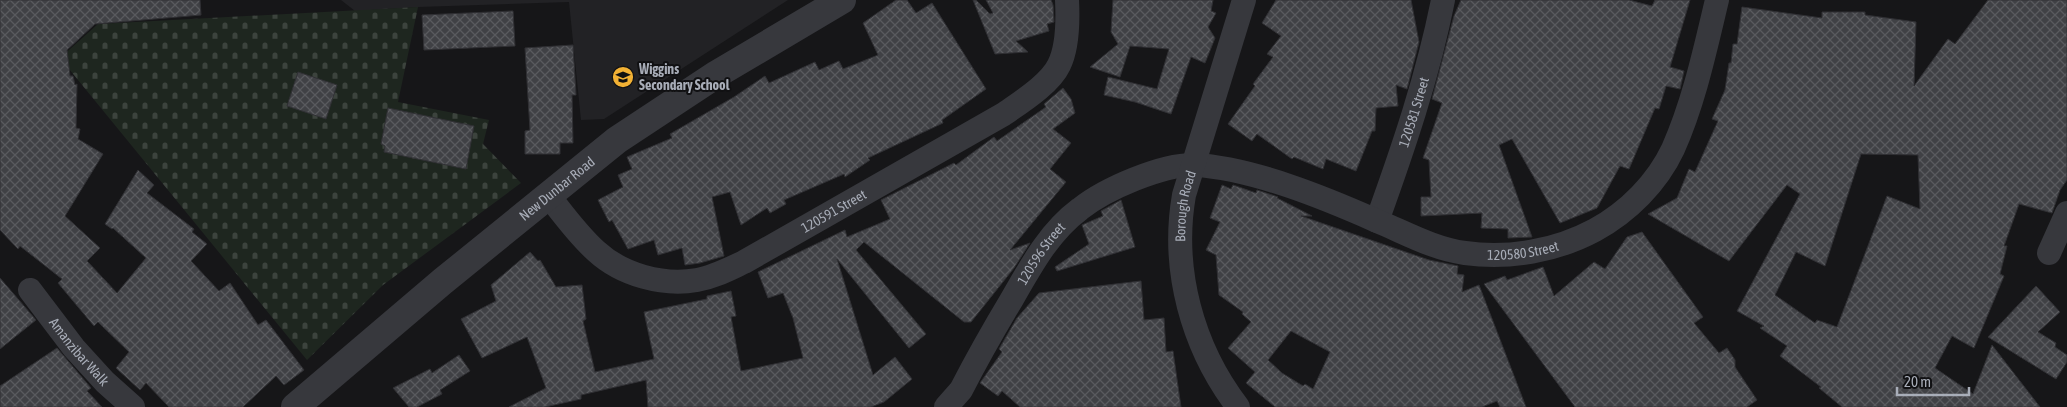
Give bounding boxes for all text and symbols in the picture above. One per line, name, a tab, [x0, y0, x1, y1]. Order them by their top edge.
place label: Wiggins Secondary School	[638, 61, 730, 93]
school or university icon: Wiggins Secondary School	[611, 65, 635, 89]
street label: 120581 Street	[1395, 75, 1432, 149]
street label: New Dunbar Road	[516, 153, 598, 224]
street label: Borough Road	[1172, 169, 1199, 242]
street label: 120591 Street	[798, 186, 869, 236]
street label: 120596 Street	[1014, 219, 1068, 288]
street label: 120580 Street	[1487, 238, 1561, 263]
street label: Amanzibar Walk	[46, 315, 112, 389]
scale bar	[1897, 364, 1970, 396]
text: 20 m	[1904, 373, 1931, 390]

